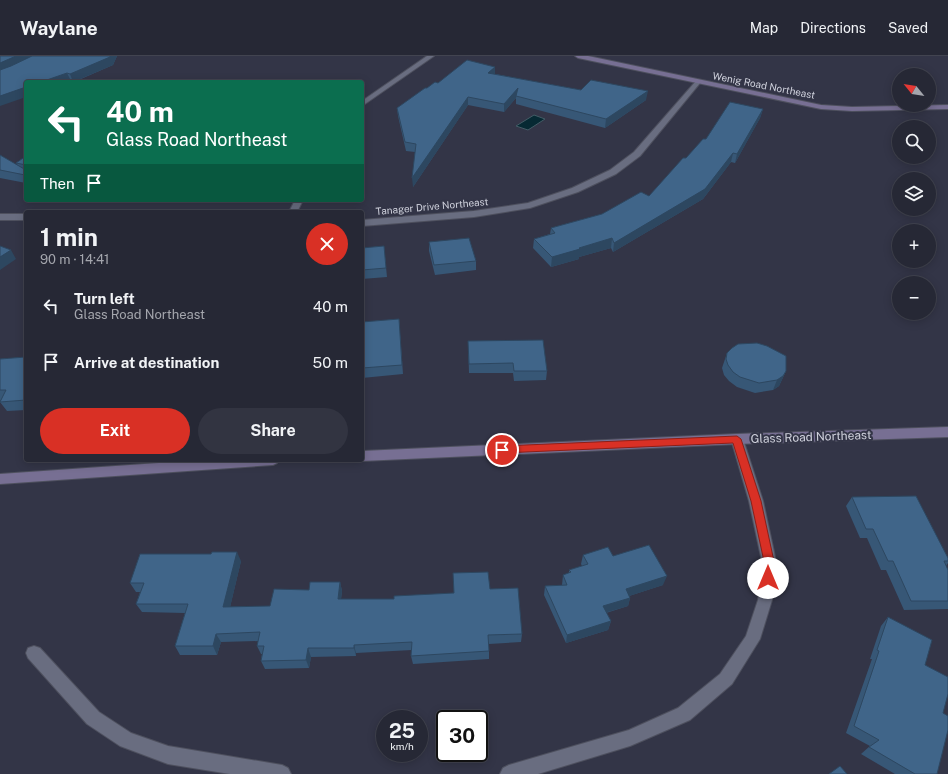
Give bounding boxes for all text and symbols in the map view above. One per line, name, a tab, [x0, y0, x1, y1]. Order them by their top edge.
text: Waylane	[20, 17, 98, 39]
text: Map	[750, 20, 778, 36]
text: Directions	[800, 20, 866, 36]
text: Saved	[888, 20, 928, 36]
north arrow	[892, 68, 936, 112]
map controls	[892, 68, 936, 320]
street label: Wenig Road Northeast	[712, 69, 816, 101]
text: 40 m	[106, 95, 174, 128]
icon: left	[40, 96, 92, 148]
button: search	[892, 120, 936, 164]
text: Glass Road Northeast	[106, 129, 288, 150]
icon: arrive	[83, 172, 105, 194]
button: layers	[892, 172, 936, 216]
text: Then	[40, 175, 75, 192]
street label: Tanager Drive Northeast	[375, 195, 489, 217]
text: 1 min	[40, 223, 98, 251]
button: close	[306, 223, 348, 265]
button: +	[892, 224, 936, 268]
text: 90 m · 14:41	[40, 252, 109, 267]
button: −	[892, 276, 936, 320]
text: Turn left	[74, 290, 135, 307]
icon: left	[40, 295, 62, 317]
text: 40 m	[313, 298, 348, 315]
text: Glass Road Northeast	[74, 307, 205, 322]
icon: arrive	[40, 351, 62, 373]
text: Arrive at destination	[74, 354, 219, 371]
text: 50 m	[313, 354, 348, 371]
button: Exit	[40, 408, 190, 454]
button: Share	[198, 408, 348, 454]
street label: Glass Road Northeast	[750, 428, 872, 446]
pin	[485, 433, 519, 467]
icon: arrive	[491, 439, 513, 461]
position arrow	[747, 557, 789, 599]
speed limit sign: 30	[436, 710, 488, 762]
text: 25	[389, 719, 415, 743]
text: km/h	[390, 740, 414, 752]

